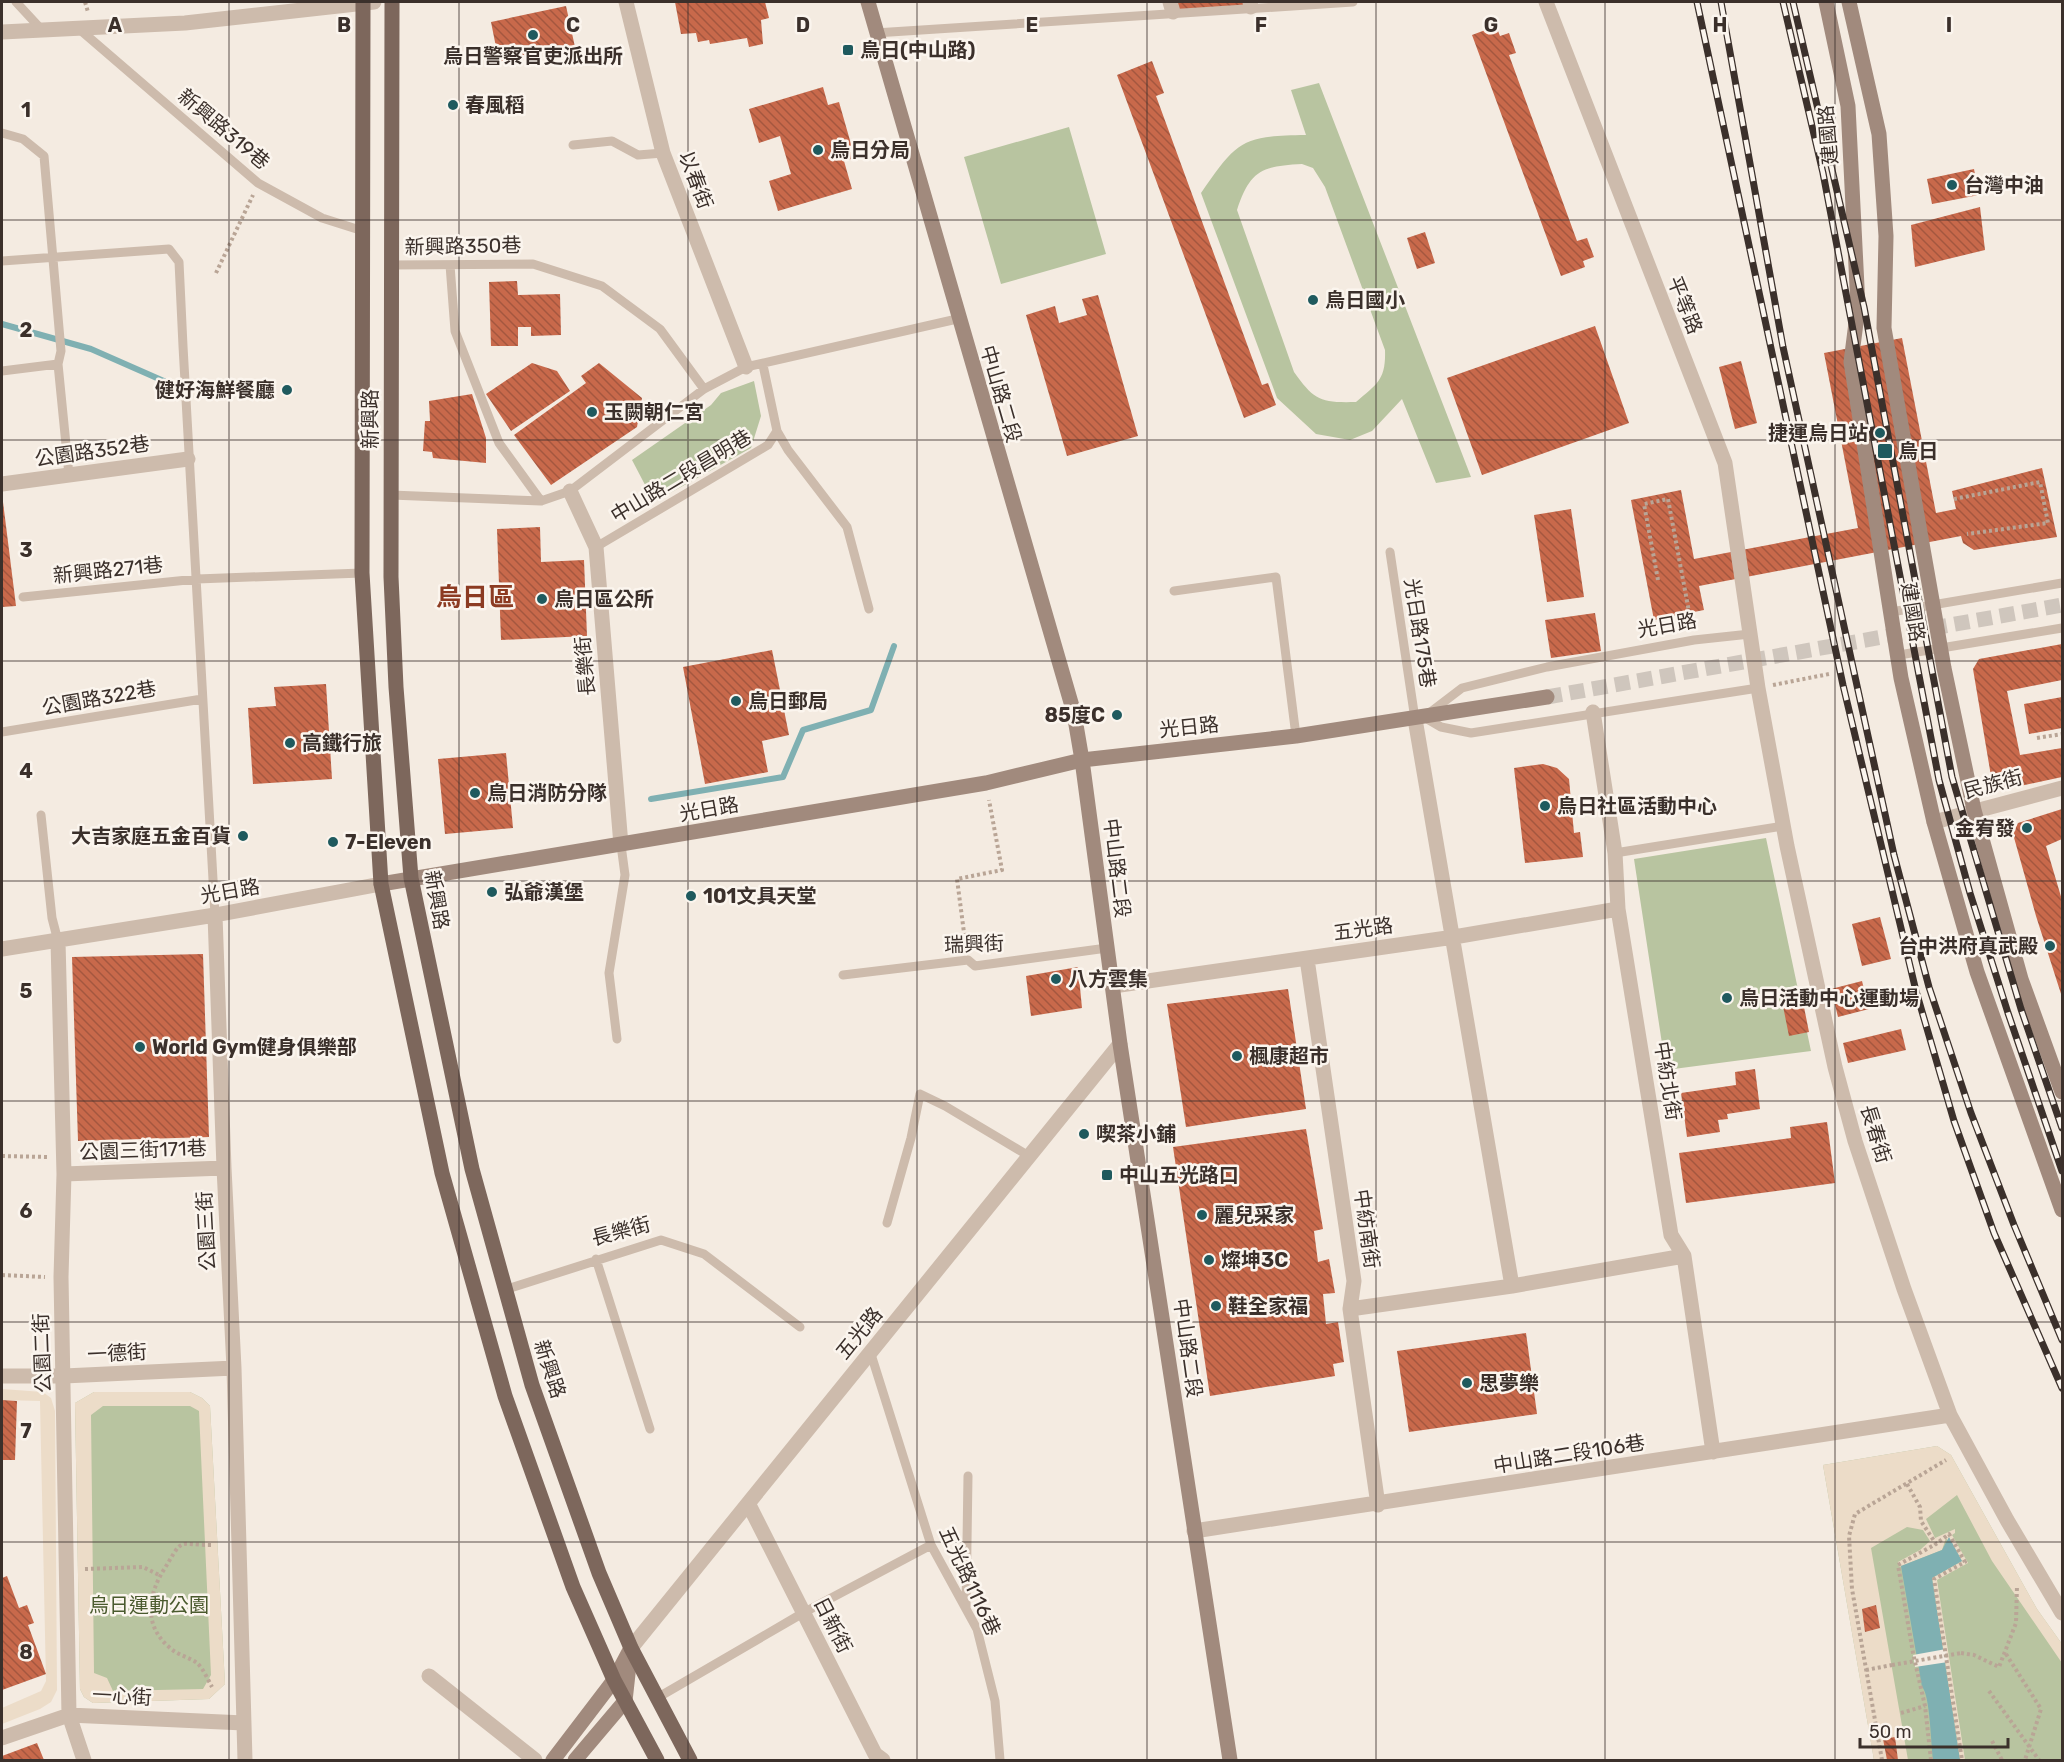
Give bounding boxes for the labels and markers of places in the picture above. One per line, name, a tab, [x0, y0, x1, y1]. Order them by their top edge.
marker: 烏日警察官吏派出所	[526, 28, 540, 42]
place label: 烏日(中山路)	[860, 38, 975, 62]
marker: 烏日(中山路)	[841, 43, 855, 57]
place label: 烏日警察官吏派出所	[443, 44, 623, 68]
place label: 春風稻	[465, 93, 525, 117]
marker: 春風稻	[446, 98, 460, 112]
place label: 烏日分局	[830, 138, 910, 162]
marker: 烏日分局	[811, 143, 825, 157]
place label: 台灣中油	[1964, 173, 2044, 197]
marker: 台灣中油	[1945, 178, 1959, 192]
place label: 烏日國小	[1325, 288, 1405, 312]
marker: 烏日國小	[1306, 293, 1320, 307]
place label: 健好海鮮餐廳	[155, 378, 275, 402]
marker: 健好海鮮餐廳	[280, 383, 294, 397]
place label: 玉闕朝仁宮	[604, 400, 704, 424]
marker: 玉闕朝仁宮	[585, 405, 599, 419]
place label: 捷運烏日站	[1768, 421, 1868, 445]
marker: 捷運烏日站	[1873, 426, 1887, 440]
place label: 烏日	[1898, 439, 1938, 463]
marker: 烏日	[1876, 442, 1894, 460]
place label: 烏日區公所	[554, 587, 654, 611]
marker: 烏日區公所	[535, 592, 549, 606]
place label: 烏日郵局	[748, 689, 828, 713]
marker: 烏日郵局	[729, 694, 743, 708]
place label: 85度C	[1045, 703, 1105, 727]
marker: 85度C	[1110, 708, 1124, 722]
place label: 高鐵行旅	[302, 731, 382, 755]
marker: 高鐵行旅	[283, 736, 297, 750]
place label: 烏日消防分隊	[487, 781, 607, 805]
marker: 烏日消防分隊	[468, 786, 482, 800]
place label: 烏日社區活動中心	[1557, 794, 1717, 818]
marker: 烏日社區活動中心	[1538, 799, 1552, 813]
place label: 金宥發	[1955, 816, 2015, 840]
marker: 金宥發	[2020, 821, 2034, 835]
place label: 大吉家庭五金百貨	[71, 824, 231, 848]
marker: 大吉家庭五金百貨	[236, 829, 250, 843]
place label: 7-Eleven	[345, 830, 432, 854]
marker: 7-Eleven	[326, 835, 340, 849]
place label: 弘爺漢堡	[504, 880, 584, 904]
place label: 101文具天堂	[703, 884, 816, 908]
marker: 弘爺漢堡	[485, 885, 499, 899]
marker: 101文具天堂	[684, 889, 698, 903]
place label: 台中洪府真武殿	[1898, 934, 2038, 958]
marker: 台中洪府真武殿	[2043, 939, 2057, 953]
place label: 八方雲集	[1068, 967, 1148, 991]
marker: 八方雲集	[1049, 972, 1063, 986]
place label: 烏日活動中心運動場	[1739, 986, 1919, 1010]
marker: 烏日活動中心運動場	[1720, 991, 1734, 1005]
place label: World Gym健身俱樂部	[152, 1035, 357, 1059]
marker: World Gym健身俱樂部	[133, 1040, 147, 1054]
place label: 楓康超市	[1249, 1044, 1329, 1068]
marker: 楓康超市	[1230, 1049, 1244, 1063]
place label: 喫茶小鋪	[1096, 1122, 1176, 1146]
marker: 喫茶小鋪	[1077, 1127, 1091, 1141]
place label: 中山五光路口	[1119, 1163, 1239, 1187]
marker: 中山五光路口	[1100, 1168, 1114, 1182]
place label: 麗兒采家	[1214, 1203, 1294, 1227]
marker: 麗兒采家	[1195, 1208, 1209, 1222]
place label: 燦坤3C	[1221, 1248, 1288, 1272]
marker: 燦坤3C	[1202, 1253, 1216, 1267]
place label: 鞋全家福	[1228, 1294, 1308, 1318]
marker: 鞋全家福	[1209, 1299, 1223, 1313]
place label: 思夢樂	[1479, 1371, 1539, 1395]
marker: 思夢樂	[1460, 1376, 1474, 1390]

